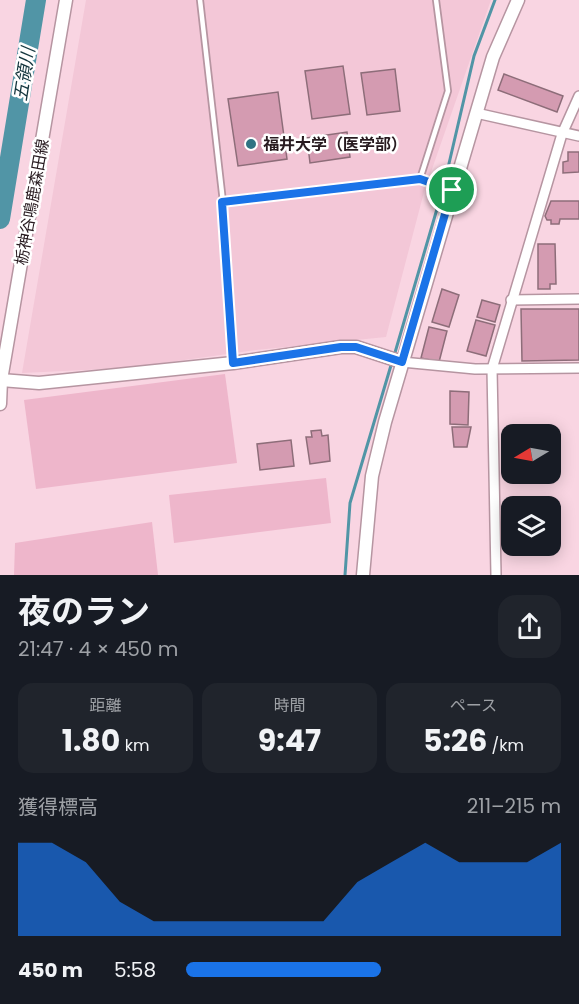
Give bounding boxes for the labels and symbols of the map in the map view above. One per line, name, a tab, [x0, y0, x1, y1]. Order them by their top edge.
water label: 五領川	[7, 43, 41, 103]
place label: 福井大学（医学部）	[263, 133, 407, 156]
street label: 栃神谷鳴鹿森田線	[10, 137, 54, 267]
marker: 福井大学（医学部）	[244, 137, 258, 151]
pin	[426, 164, 477, 215]
north arrow	[501, 424, 561, 484]

